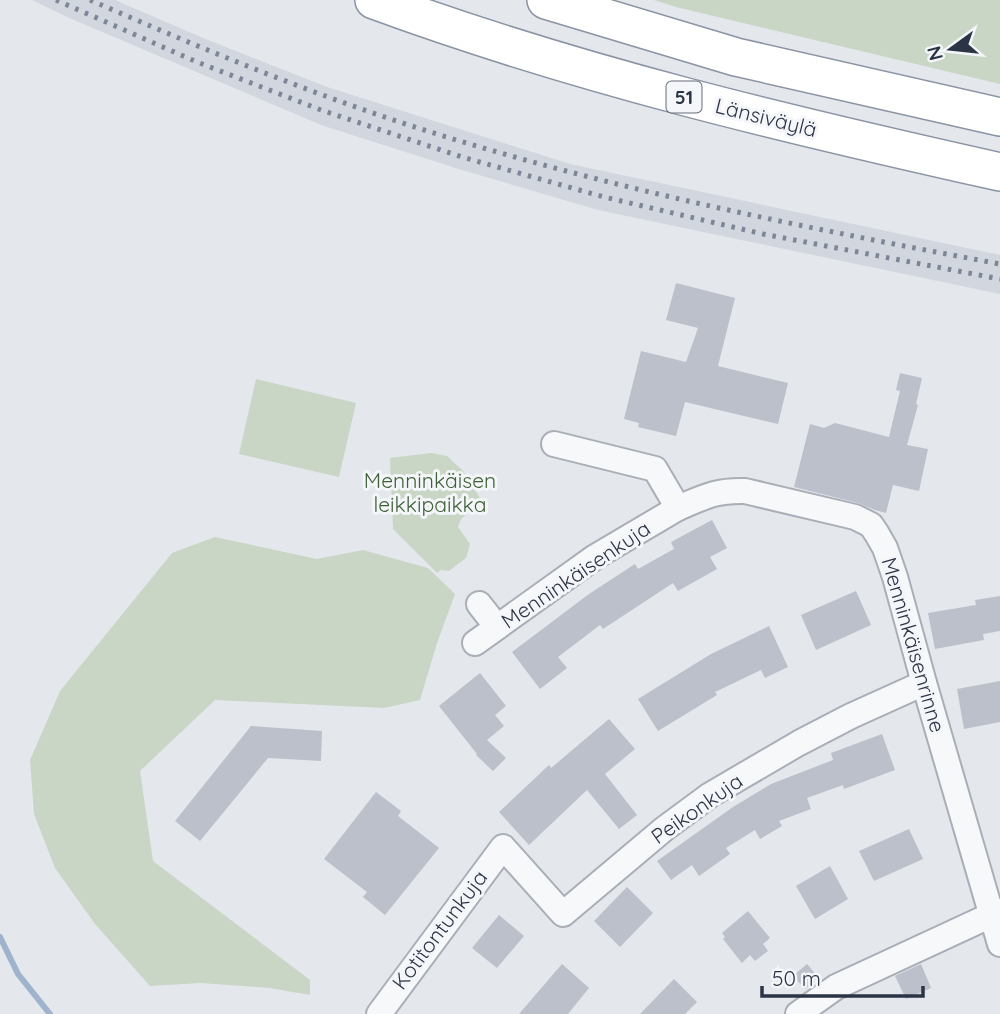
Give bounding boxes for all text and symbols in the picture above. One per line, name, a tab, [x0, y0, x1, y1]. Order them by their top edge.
north arrow	[916, 14, 986, 84]
text: N	[921, 44, 948, 63]
road number: 51	[666, 82, 702, 113]
street label: Länsiväylä	[713, 92, 820, 142]
park label: Menninkäisen leikkipaikka	[364, 467, 496, 517]
street label: Menninkäisenkuja	[496, 515, 655, 634]
street label: Menninkäisenrinne	[877, 554, 951, 735]
street label: Peikonkuja	[646, 767, 747, 849]
street label: Kotitontunkuja	[386, 865, 492, 994]
scale bar	[762, 954, 923, 998]
text: 50 m	[772, 965, 821, 991]

